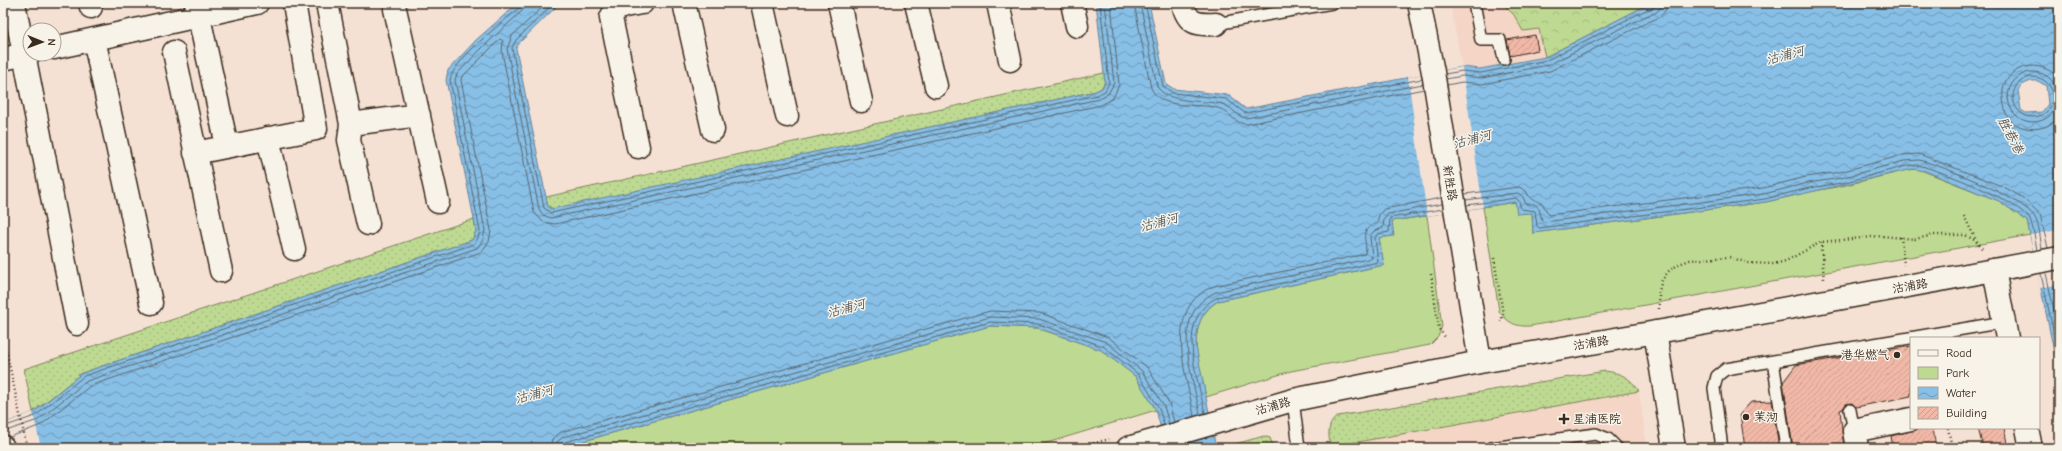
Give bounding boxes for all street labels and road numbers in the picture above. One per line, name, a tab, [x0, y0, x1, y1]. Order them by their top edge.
street label: 新胜路	[1440, 164, 1460, 202]
street label: 沽浦路	[1891, 276, 1929, 296]
street label: 沽浦路	[1572, 333, 1610, 353]
street label: 沽浦路	[1254, 394, 1292, 418]

